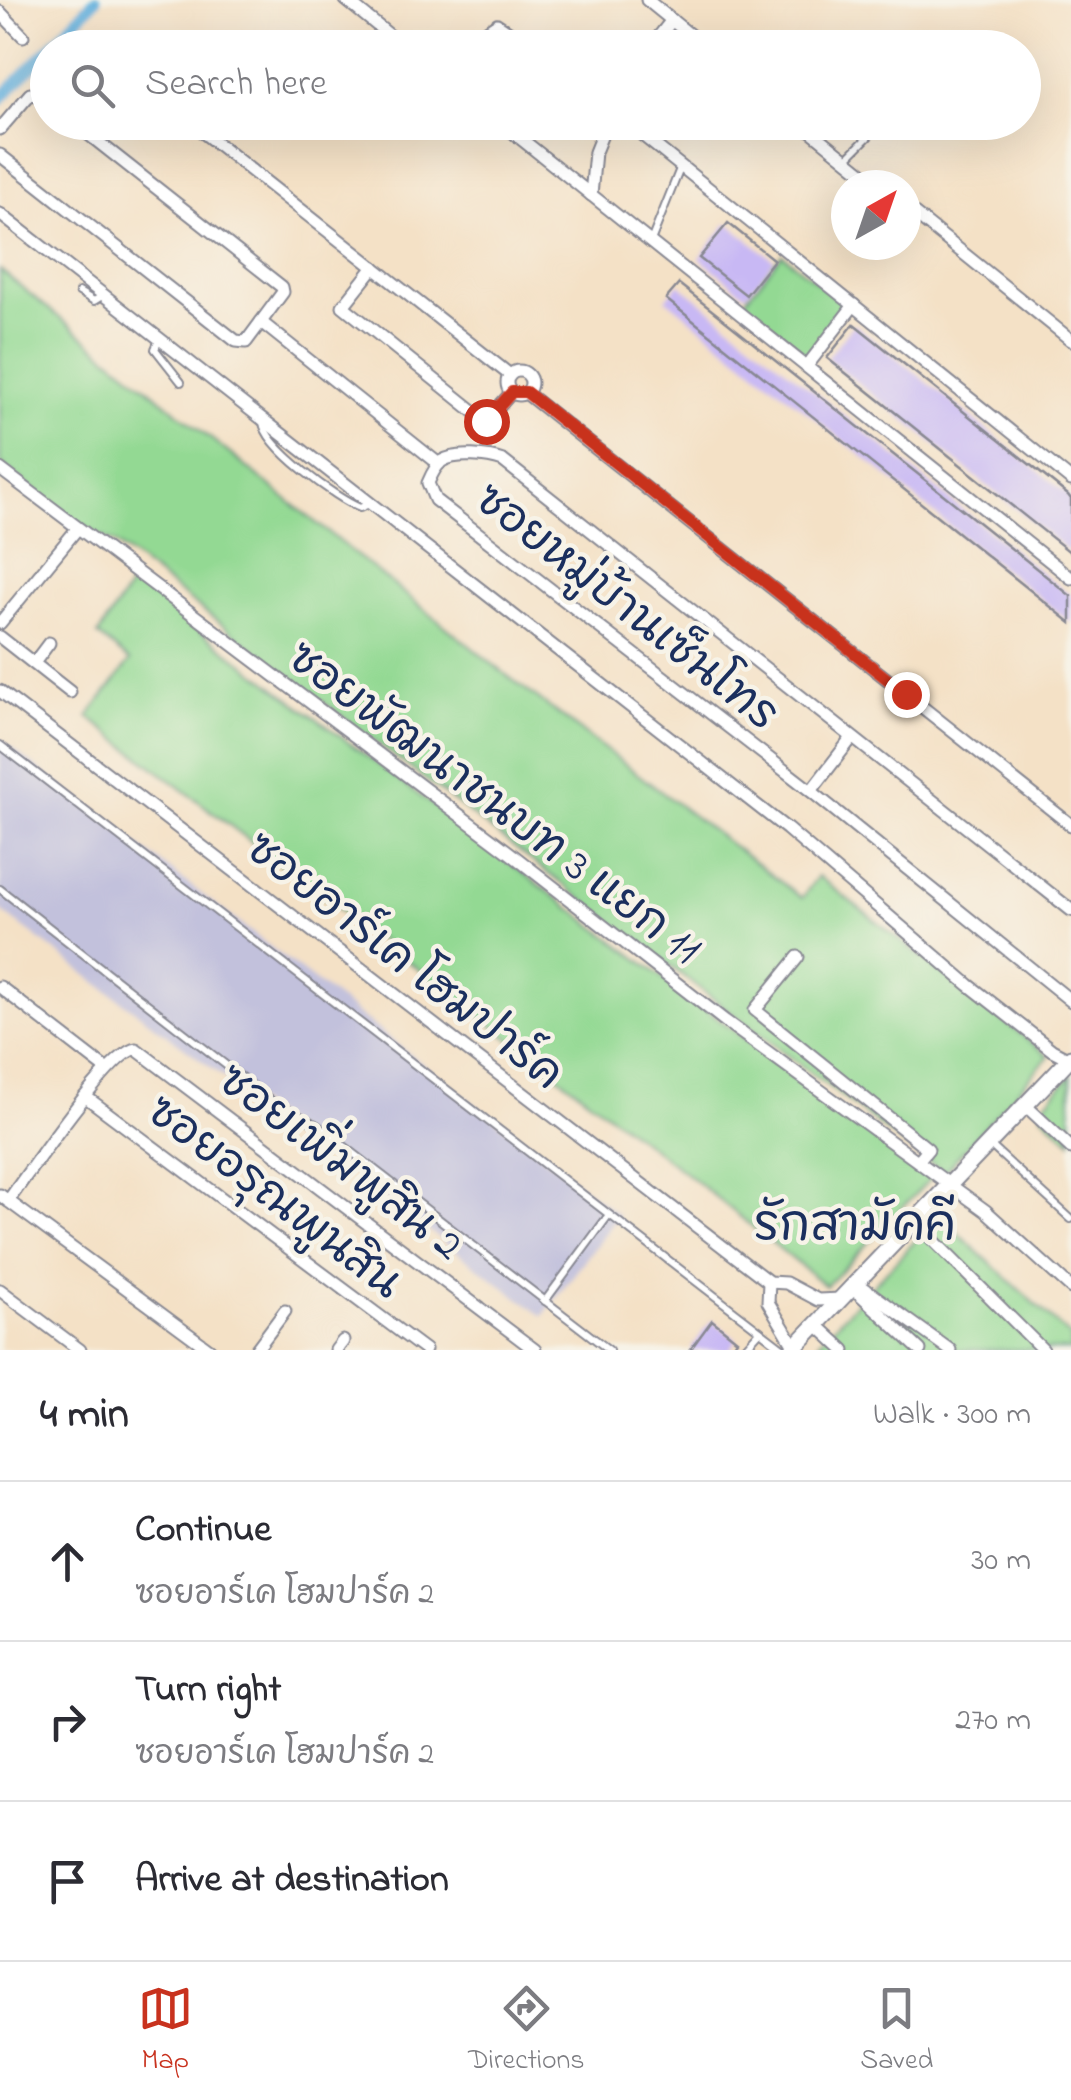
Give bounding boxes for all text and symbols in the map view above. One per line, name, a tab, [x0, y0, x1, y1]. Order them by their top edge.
search box	[30, 30, 1041, 140]
text: Search here	[145, 57, 327, 113]
icon: search	[65, 58, 120, 113]
north arrow	[831, 170, 921, 260]
route start	[464, 399, 510, 445]
street label: ซอยหมู่บ้านเซ็นโทร	[459, 467, 792, 749]
street label: ซอยพัฒนาชนบท 3 แยก 11	[272, 627, 714, 983]
route end	[884, 672, 930, 718]
street label: ซอยอาร์เค โฮมปาร์ค	[230, 816, 577, 1108]
street label: ซอยเพิ่มพูสิน 2	[202, 1041, 482, 1278]
street label: ซอยอรุณพูนสิน	[131, 1081, 415, 1317]
district label: รักสามัคคี	[754, 1192, 956, 1262]
text: 4 min	[40, 1385, 129, 1446]
text: Walk · 300 m	[873, 1392, 1031, 1439]
text: Continue	[135, 1503, 271, 1559]
icon: ahead	[40, 1534, 95, 1589]
text: 30 m	[971, 1538, 1031, 1585]
text: ซอยอาร์เค โฮมปาร์ค 2	[135, 1572, 434, 1619]
text: Turn right	[135, 1663, 281, 1719]
icon: right	[40, 1694, 95, 1749]
text: 270 m	[955, 1698, 1031, 1745]
text: ซอยอาร์เค โฮมปาร์ค 2	[135, 1732, 434, 1779]
text: Arrive at destination	[135, 1853, 449, 1909]
icon: arrive	[40, 1854, 95, 1909]
tab: Map	[138, 1981, 193, 2082]
tab: Directions	[468, 1981, 585, 2082]
tab: Saved	[860, 1981, 933, 2082]

